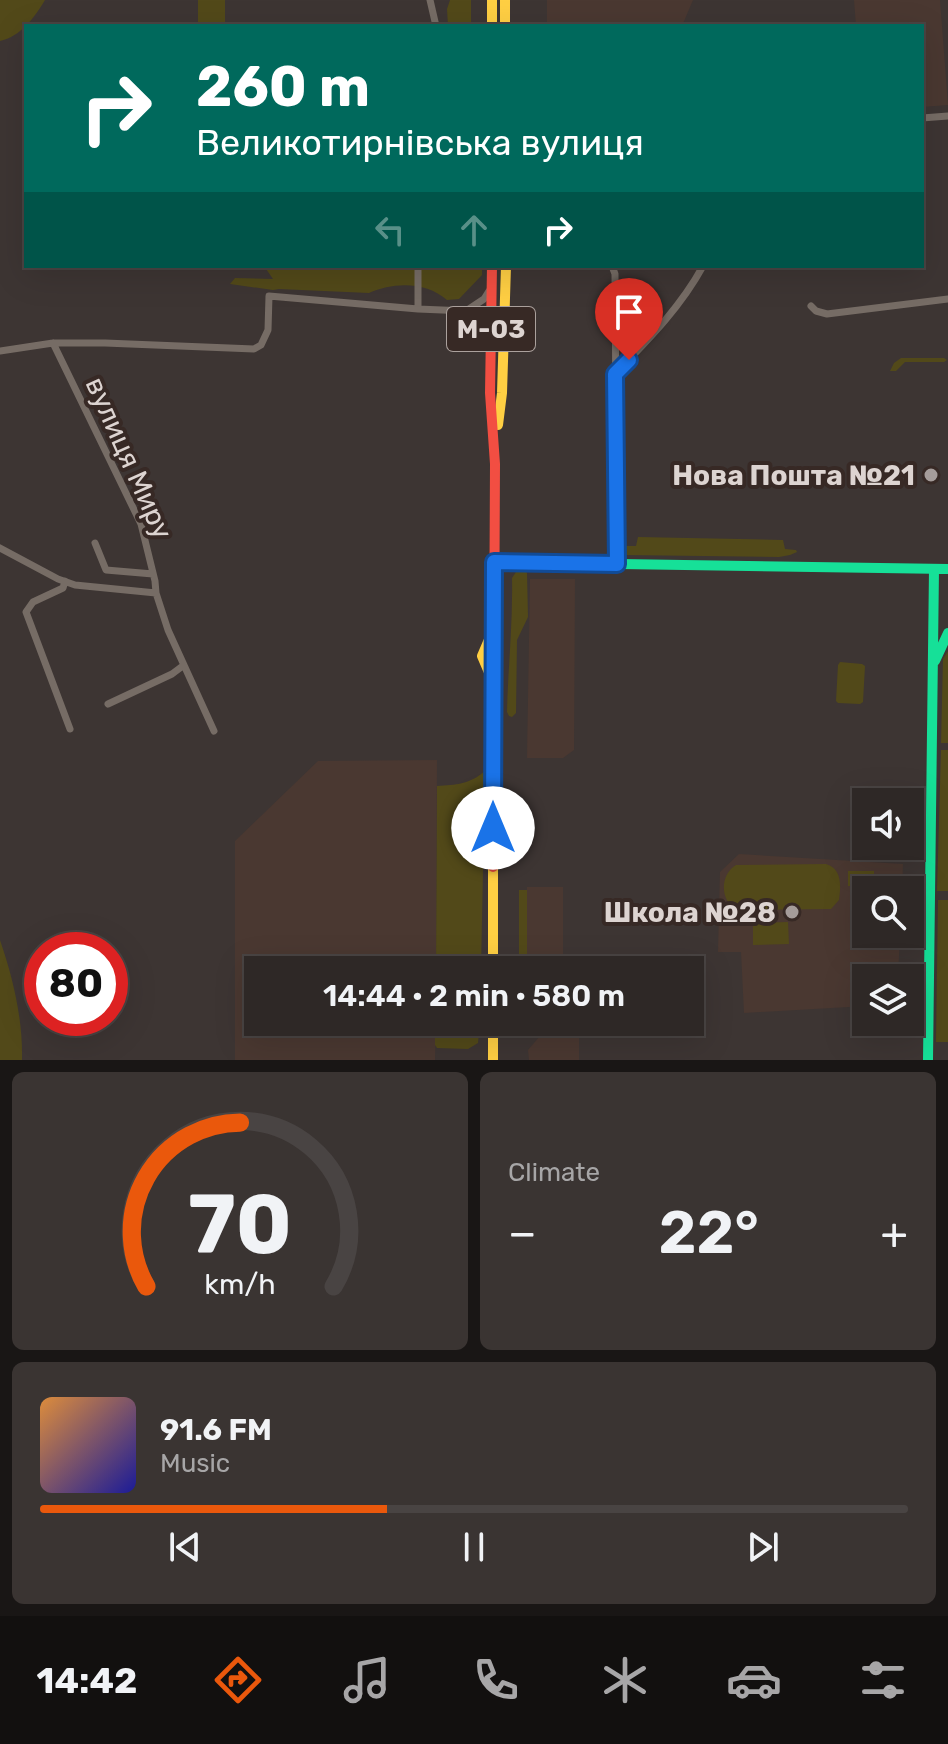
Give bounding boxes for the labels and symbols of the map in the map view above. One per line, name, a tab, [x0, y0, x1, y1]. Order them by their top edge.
pin	[595, 278, 663, 360]
road number: М-03	[447, 307, 535, 351]
street label: вулиця Миру	[79, 372, 179, 544]
place label: Нова Пошта №21	[672, 459, 915, 492]
marker: Нова Пошта №21	[922, 466, 940, 484]
position arrow	[451, 786, 535, 870]
place label: Школа №28	[604, 896, 776, 929]
marker: Школа №28	[783, 903, 801, 921]
speed limit sign: 80	[24, 932, 128, 1036]

